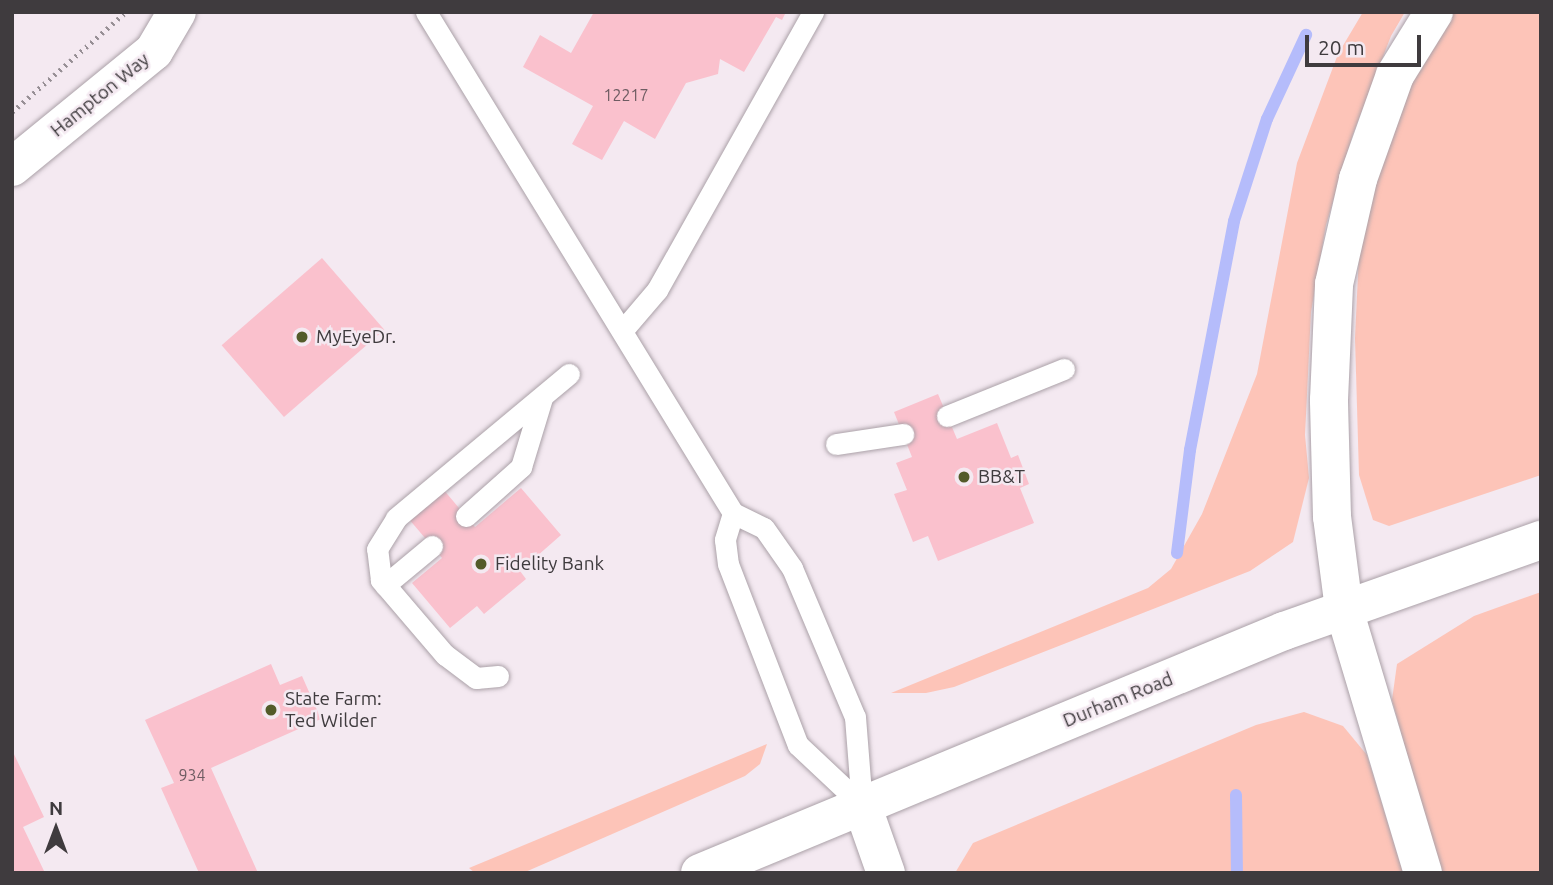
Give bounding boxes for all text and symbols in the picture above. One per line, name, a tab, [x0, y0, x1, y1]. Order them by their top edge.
scale bar	[1308, 21, 1424, 65]
text: 20 m	[1318, 35, 1365, 59]
street label: Hampton Way	[46, 48, 154, 142]
house number: 12217	[603, 85, 649, 105]
place label: MyEyeDr.	[316, 326, 396, 348]
marker: MyEyeDr.	[294, 329, 310, 345]
place label: BB&T	[978, 466, 1025, 488]
marker: BB&T	[956, 469, 972, 485]
place label: Fidelity Bank	[495, 553, 604, 575]
marker: Fidelity Bank	[473, 556, 489, 572]
street label: Durham Road	[1060, 668, 1176, 732]
place label: State Farm: Ted Wilder	[285, 688, 382, 732]
marker: State Farm: Ted Wilder	[263, 702, 279, 718]
house number: 934	[178, 765, 206, 785]
north arrow	[21, 794, 91, 864]
text: N	[49, 797, 63, 819]

